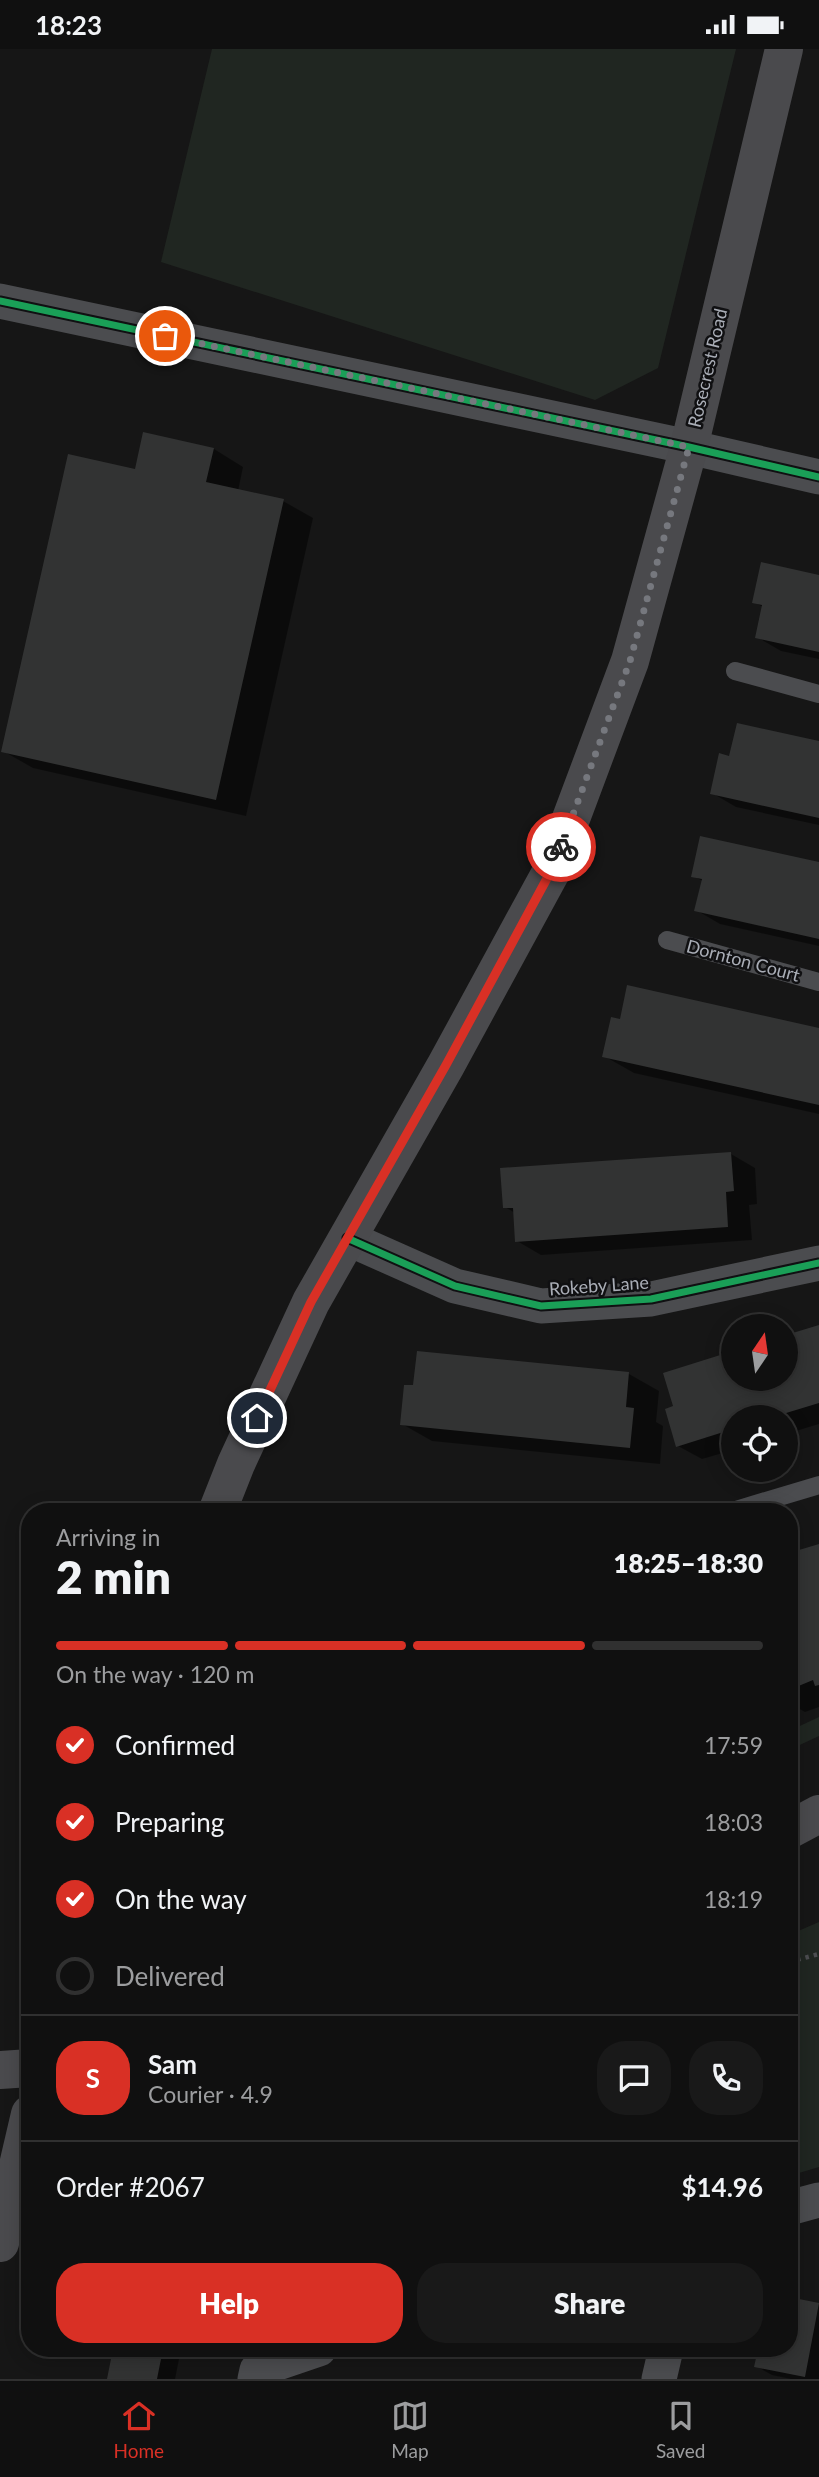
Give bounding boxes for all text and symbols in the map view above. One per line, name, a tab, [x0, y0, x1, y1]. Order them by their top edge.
text: 18:23	[35, 9, 102, 41]
pin	[135, 306, 195, 366]
street label: Rosecrest Road	[683, 306, 731, 429]
icon: bag	[146, 317, 184, 355]
courier	[526, 812, 596, 882]
icon: bike	[542, 828, 580, 866]
street label: Dornton Court	[684, 934, 803, 986]
street label: Rokeby Lane	[548, 1271, 650, 1299]
north arrow	[721, 1314, 798, 1391]
map controls	[721, 1314, 798, 1482]
pin	[227, 1388, 287, 1448]
icon: home	[238, 1399, 276, 1437]
button: locate	[721, 1405, 798, 1482]
text: Arriving in	[56, 1523, 160, 1551]
text: 18:25–18:30	[613, 1547, 763, 1579]
text: 2 min	[56, 1549, 171, 1604]
text: On the way · 120 m	[56, 1660, 255, 1688]
icon: check	[56, 1726, 94, 1764]
text: Confirmed	[115, 1729, 235, 1761]
text: 17:59	[704, 1731, 763, 1759]
icon: check	[56, 1803, 94, 1841]
text: Preparing	[115, 1806, 224, 1838]
text: 18:03	[704, 1808, 763, 1836]
icon: check	[56, 1880, 94, 1918]
text: On the way	[115, 1883, 247, 1915]
text: 18:19	[704, 1885, 763, 1913]
text: Delivered	[115, 1960, 225, 1992]
button: chat	[597, 2041, 671, 2115]
button: phone	[689, 2041, 763, 2115]
text: Sam	[148, 2048, 197, 2080]
text: S	[86, 2062, 100, 2094]
text: Courier · 4.9	[148, 2080, 273, 2108]
text: Order #2067	[56, 2171, 205, 2203]
text: $14.96	[681, 2171, 763, 2203]
button: Help	[56, 2263, 403, 2343]
button: Share	[417, 2263, 763, 2343]
tab: Home	[113, 2397, 164, 2462]
tab: Map	[391, 2397, 429, 2462]
tab: Saved	[656, 2397, 706, 2462]

